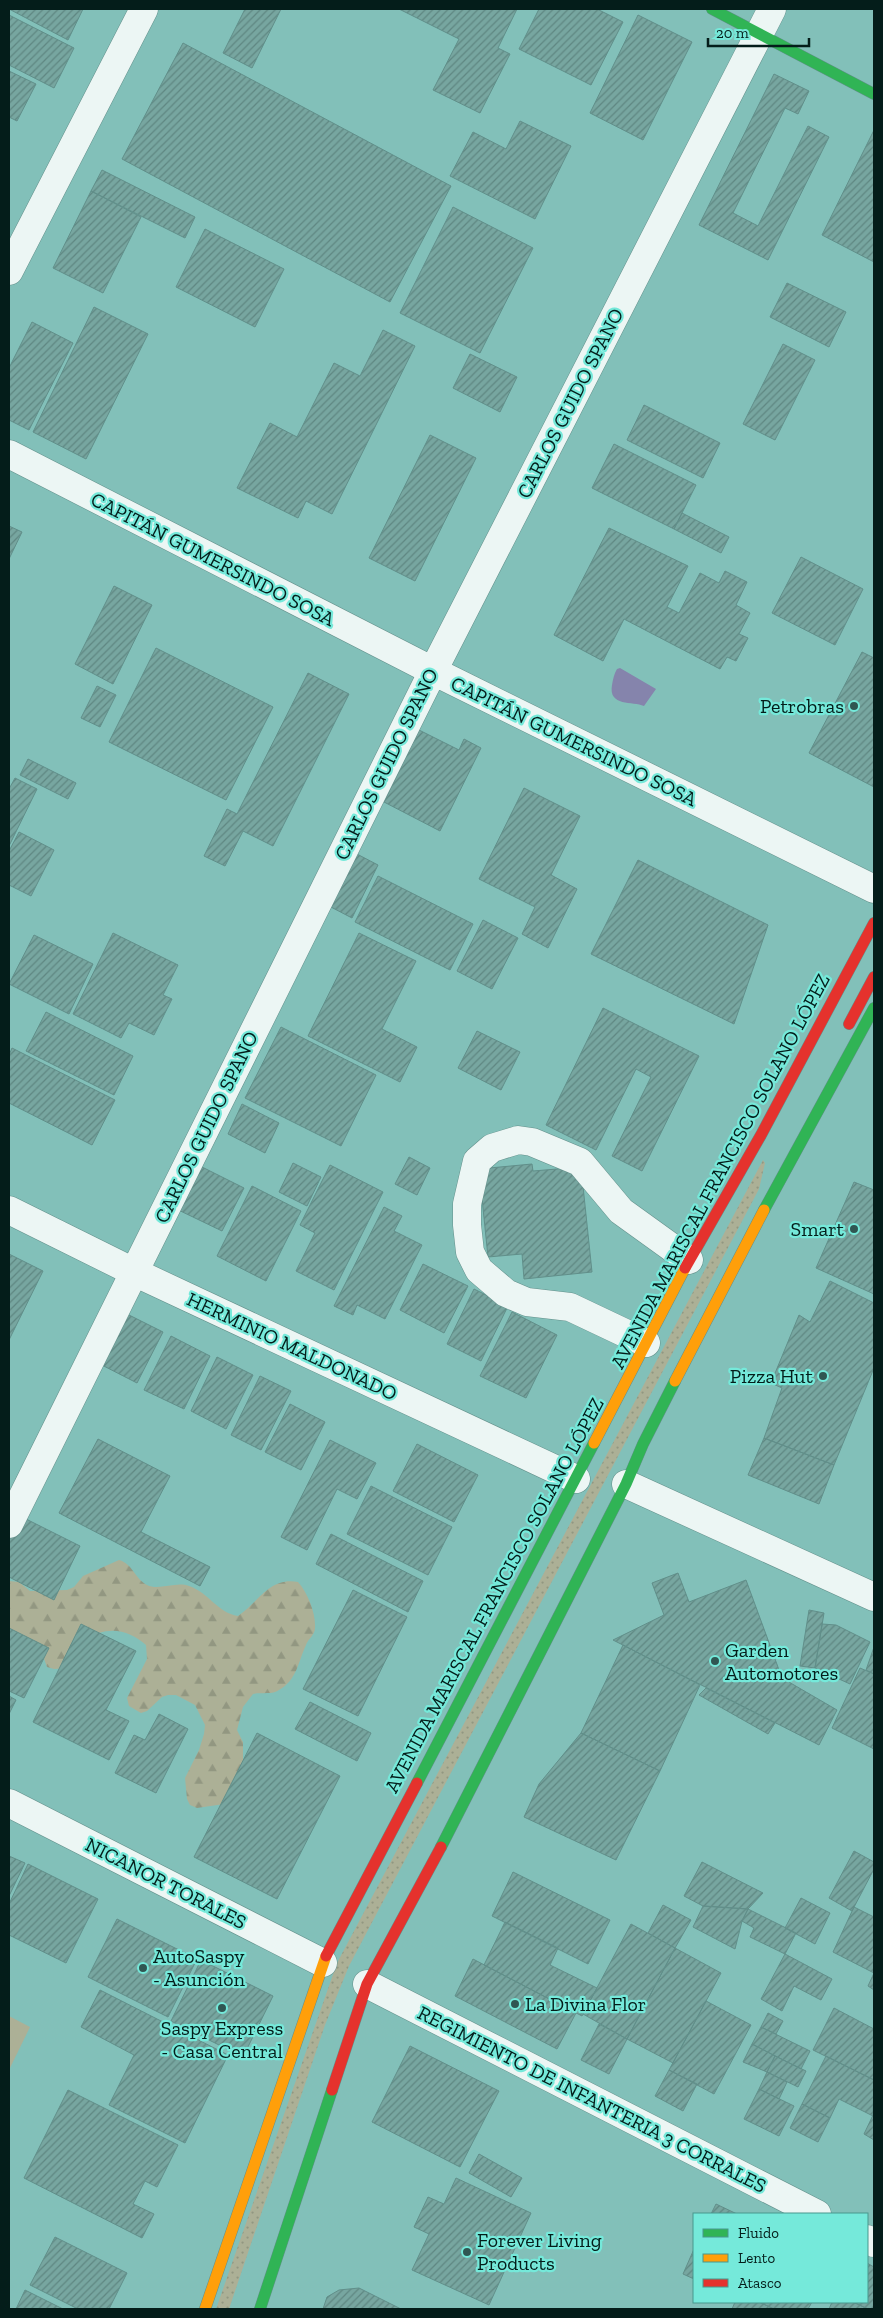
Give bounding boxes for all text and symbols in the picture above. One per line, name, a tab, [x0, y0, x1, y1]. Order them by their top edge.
scale bar	[708, 15, 809, 47]
text: 20 m	[716, 24, 749, 42]
street label: CARLOS GUIDO SPANO	[512, 304, 628, 502]
street label: CAPITÁN GUMERSINDO SOSA	[87, 487, 340, 632]
street label: CARLOS GUIDO SPANO	[329, 664, 443, 864]
street label: CAPITÁN GUMERSINDO SOSA	[447, 671, 702, 812]
place label: Petrobras	[760, 694, 844, 718]
marker: Petrobras	[848, 700, 860, 712]
street label: AVENIDA MARISCAL FRANCISCO SOLANO LÓPEZ	[605, 969, 835, 1373]
street label: CARLOS GUIDO SPANO	[149, 1027, 263, 1227]
place label: Smart	[791, 1217, 845, 1241]
marker: Smart	[848, 1223, 860, 1235]
street label: HERMINIO MALDONADO	[183, 1287, 401, 1405]
place label: Pizza Hut	[730, 1364, 814, 1388]
marker: Pizza Hut	[817, 1370, 829, 1382]
street label: AVENIDA MARISCAL FRANCISCO SOLANO LÓPEZ	[379, 1393, 609, 1797]
place label: Garden Automotores	[725, 1638, 838, 1685]
marker: Garden Automotores	[709, 1655, 721, 1667]
street label: NICANOR TORALES	[81, 1832, 251, 1934]
place label: AutoSaspy - Asunción	[153, 1944, 245, 1991]
marker: AutoSaspy - Asunción	[137, 1962, 149, 1974]
place label: La Divina Flor	[525, 1992, 646, 2016]
marker: La Divina Flor	[509, 1998, 521, 2010]
street label: REGIMIENTO DE INFANTERIA 3 CORRALES	[414, 2000, 770, 2198]
marker: Saspy Express - Casa Central	[216, 2002, 228, 2014]
place label: Saspy Express - Casa Central	[161, 2016, 283, 2063]
legend	[693, 2213, 868, 2303]
text: Fluido	[738, 2224, 779, 2242]
place label: Forever Living Products	[477, 2228, 602, 2275]
marker: Forever Living Products	[461, 2246, 473, 2258]
text: Lento	[738, 2249, 775, 2267]
text: Atasco	[738, 2274, 782, 2292]

